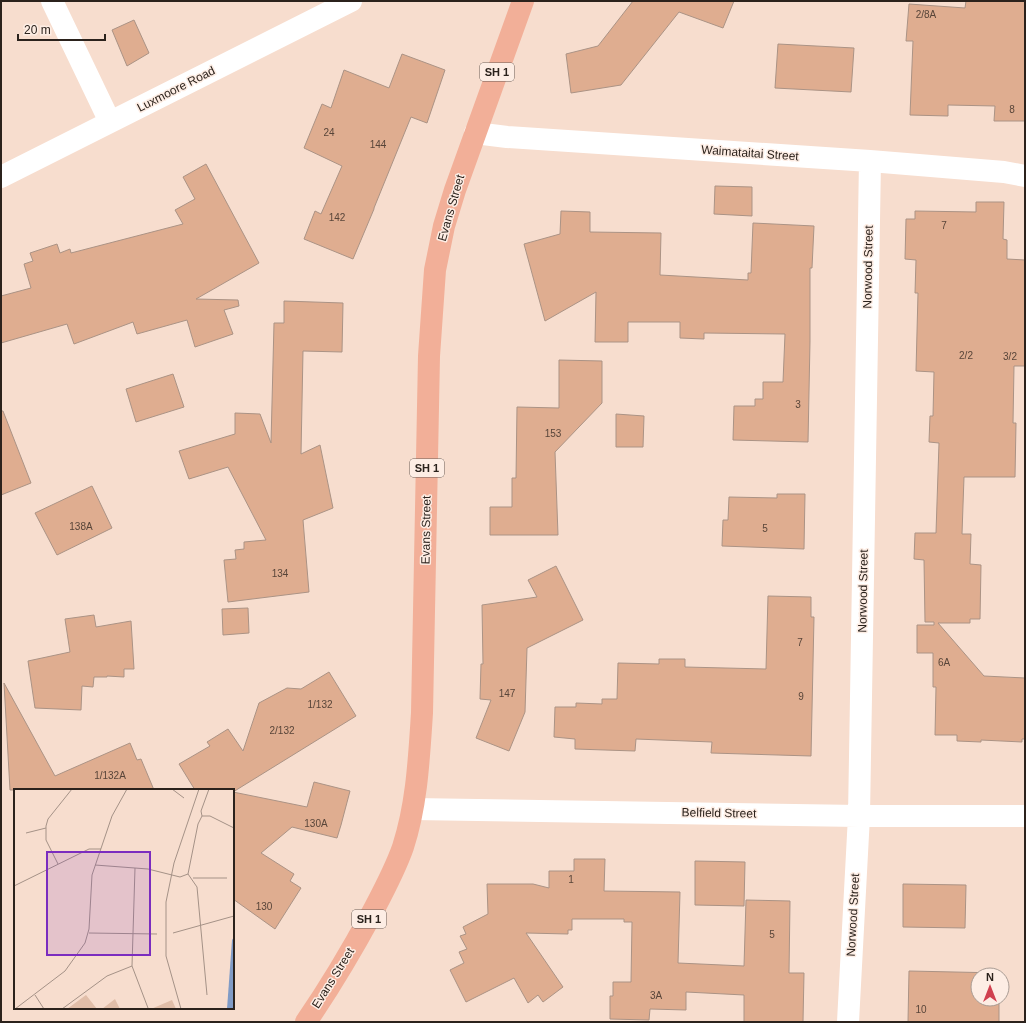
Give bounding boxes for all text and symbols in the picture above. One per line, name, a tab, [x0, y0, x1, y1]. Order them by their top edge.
house number: 2/8A	[916, 9, 937, 20]
scale bar	[18, 16, 105, 42]
text: 20 m	[24, 23, 51, 37]
street label: Luxmoore Road	[135, 63, 217, 115]
road number: SH 1	[480, 63, 514, 81]
house number: 8	[1009, 104, 1015, 115]
house number: 24	[323, 127, 335, 138]
house number: 144	[370, 139, 387, 150]
street label: Waimataitai Street	[701, 143, 800, 163]
street label: Evans Street	[435, 172, 467, 243]
house number: 142	[329, 212, 346, 223]
house number: 7	[941, 220, 947, 231]
street label: Norwood Street	[860, 225, 876, 309]
house number: 2/2	[959, 350, 973, 361]
house number: 3/2	[1003, 351, 1017, 362]
house number: 3	[795, 399, 801, 410]
house number: 153	[545, 428, 562, 439]
road number: SH 1	[410, 459, 444, 477]
street label: Evans Street	[418, 495, 434, 564]
house number: 138A	[69, 521, 93, 532]
house number: 5	[762, 523, 768, 534]
street label: Norwood Street	[855, 549, 871, 633]
house number: 134	[272, 568, 289, 579]
house number: 7	[797, 637, 803, 648]
house number: 6A	[938, 657, 950, 668]
house number: 147	[499, 688, 516, 699]
house number: 9	[798, 691, 804, 702]
house number: 1/132	[307, 699, 333, 710]
house number: 2/132	[269, 725, 295, 736]
house number: 1/132A	[94, 770, 126, 781]
inset map	[14, 789, 234, 1009]
street label: Belfield Street	[682, 805, 757, 821]
house number: 130A	[304, 818, 328, 829]
street label: Norwood Street	[844, 872, 862, 957]
house number: 1	[568, 874, 574, 885]
house number: 130	[256, 901, 273, 912]
road number: SH 1	[352, 910, 386, 928]
house number: 5	[769, 929, 775, 940]
street label: Evans Street	[309, 945, 357, 1011]
north arrow	[970, 967, 1010, 1007]
text: N	[986, 971, 994, 983]
house number: 3A	[650, 990, 662, 1001]
house number: 10	[915, 1004, 927, 1015]

